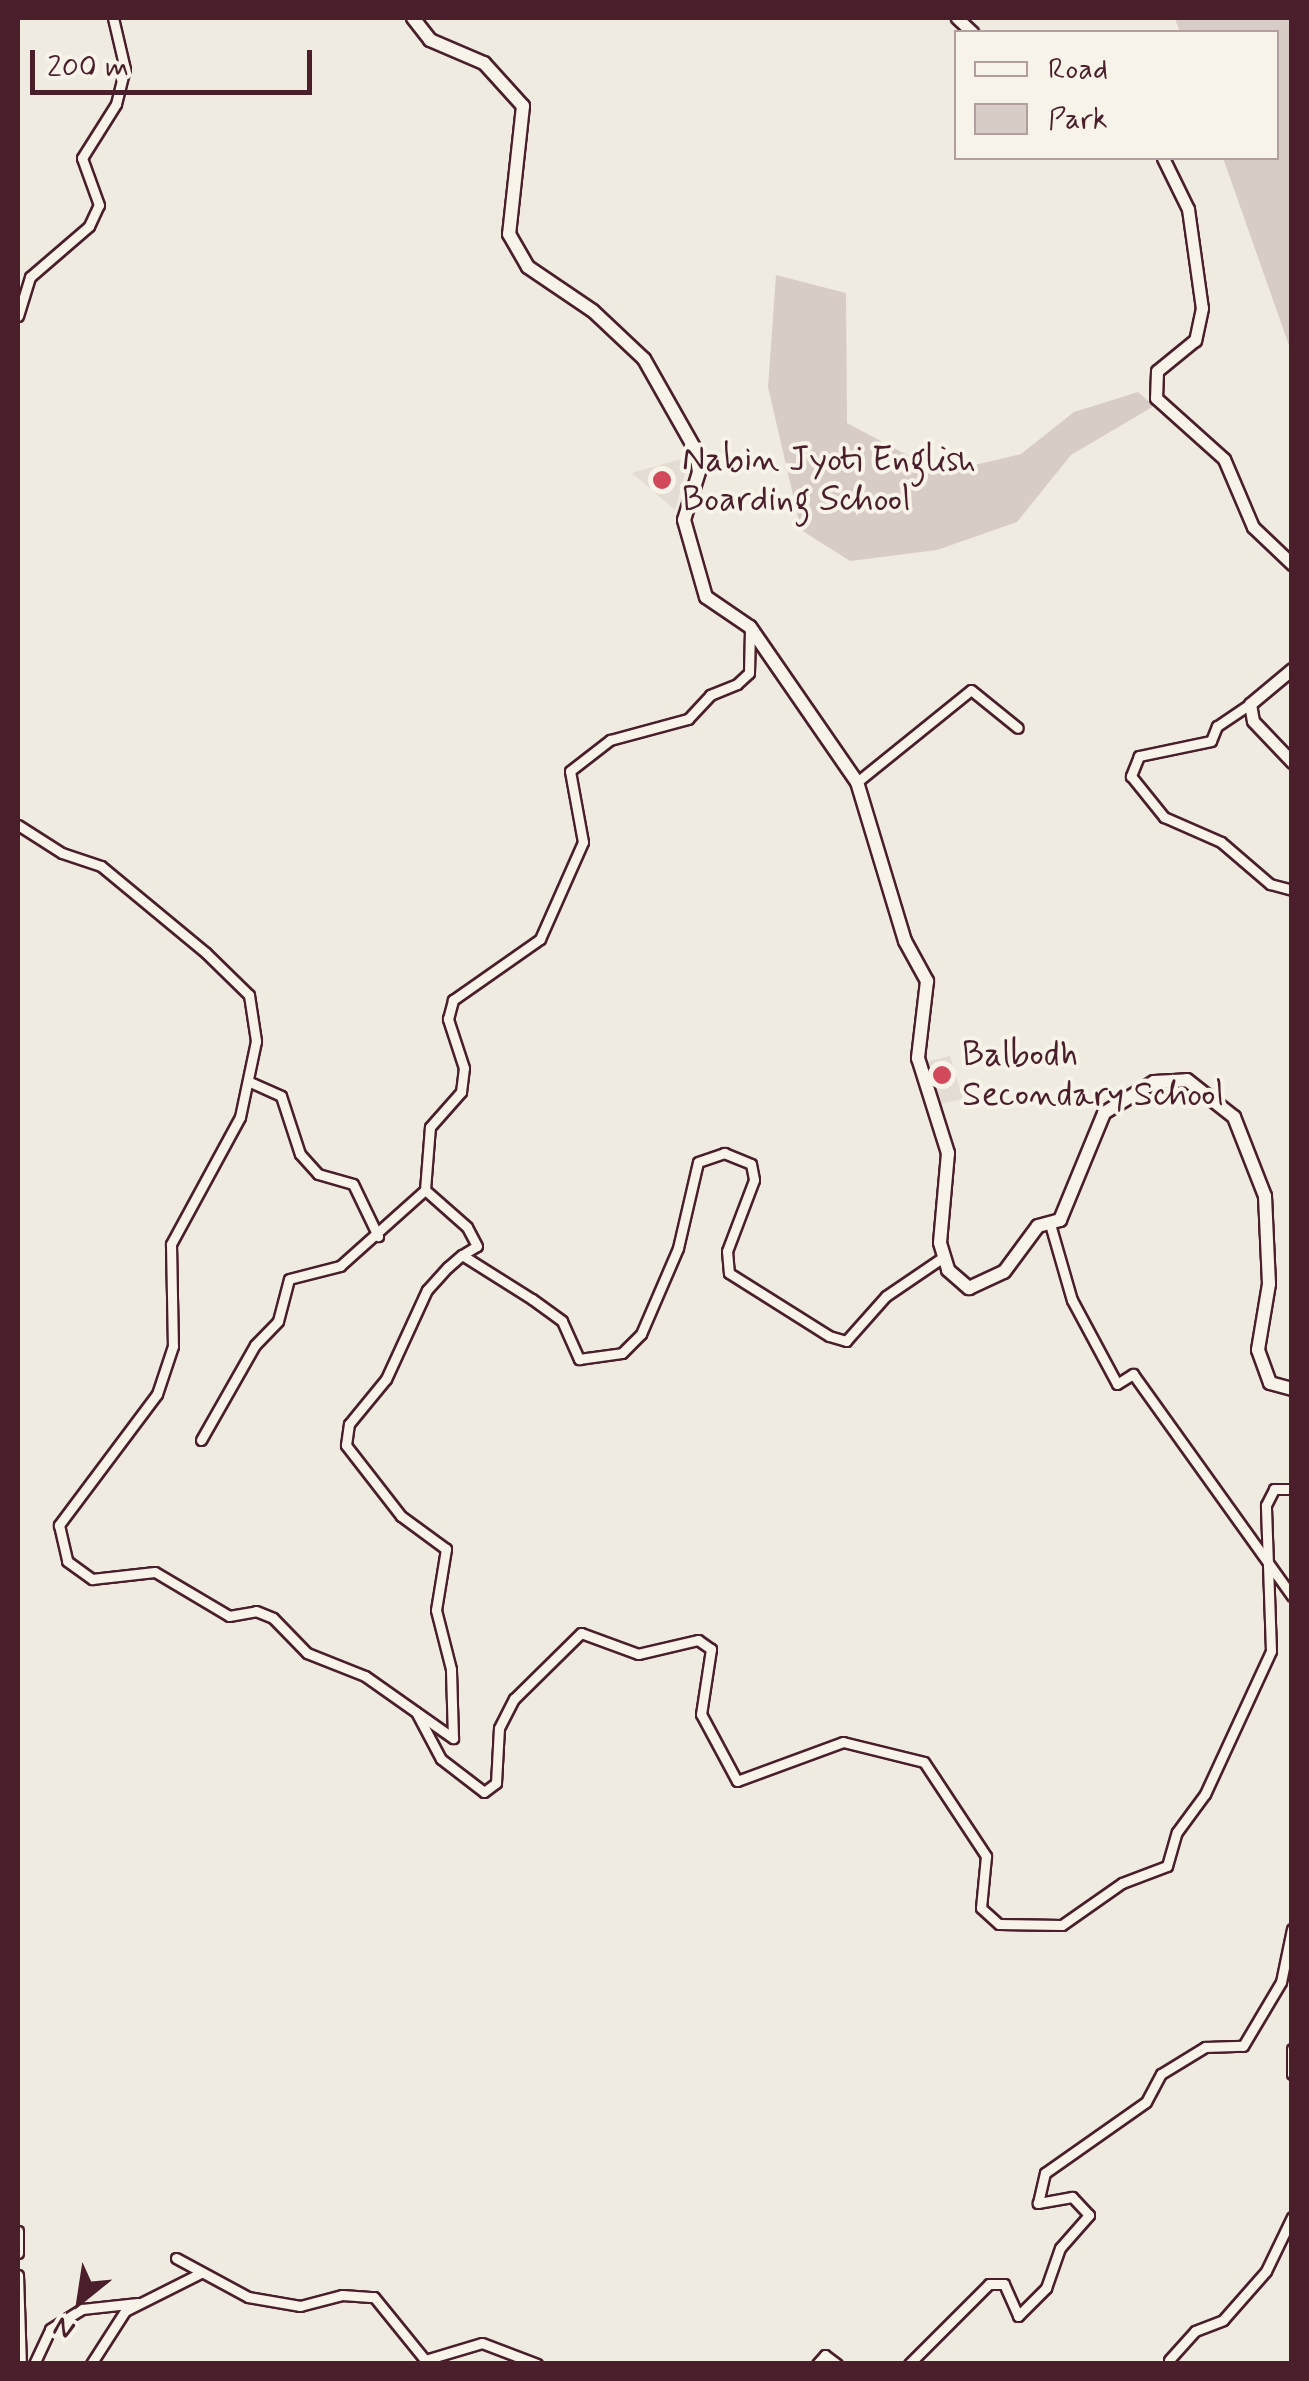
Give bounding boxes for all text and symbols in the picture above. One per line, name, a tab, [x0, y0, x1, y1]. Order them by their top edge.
scale bar	[35, 30, 318, 92]
legend	[954, 30, 1279, 160]
text: 200 m	[47, 48, 129, 87]
text: Road	[1048, 50, 1108, 89]
text: Park	[1048, 100, 1108, 139]
place label: Nabin Jyoti English Boarding School	[682, 439, 976, 521]
marker: Nabin Jyoti English Boarding School	[651, 469, 673, 491]
place label: Balbodh Secondary School	[962, 1034, 1224, 1116]
marker: Balbodh Secondary School	[931, 1064, 953, 1086]
north arrow	[30, 2251, 130, 2351]
text: N	[47, 2307, 82, 2348]

